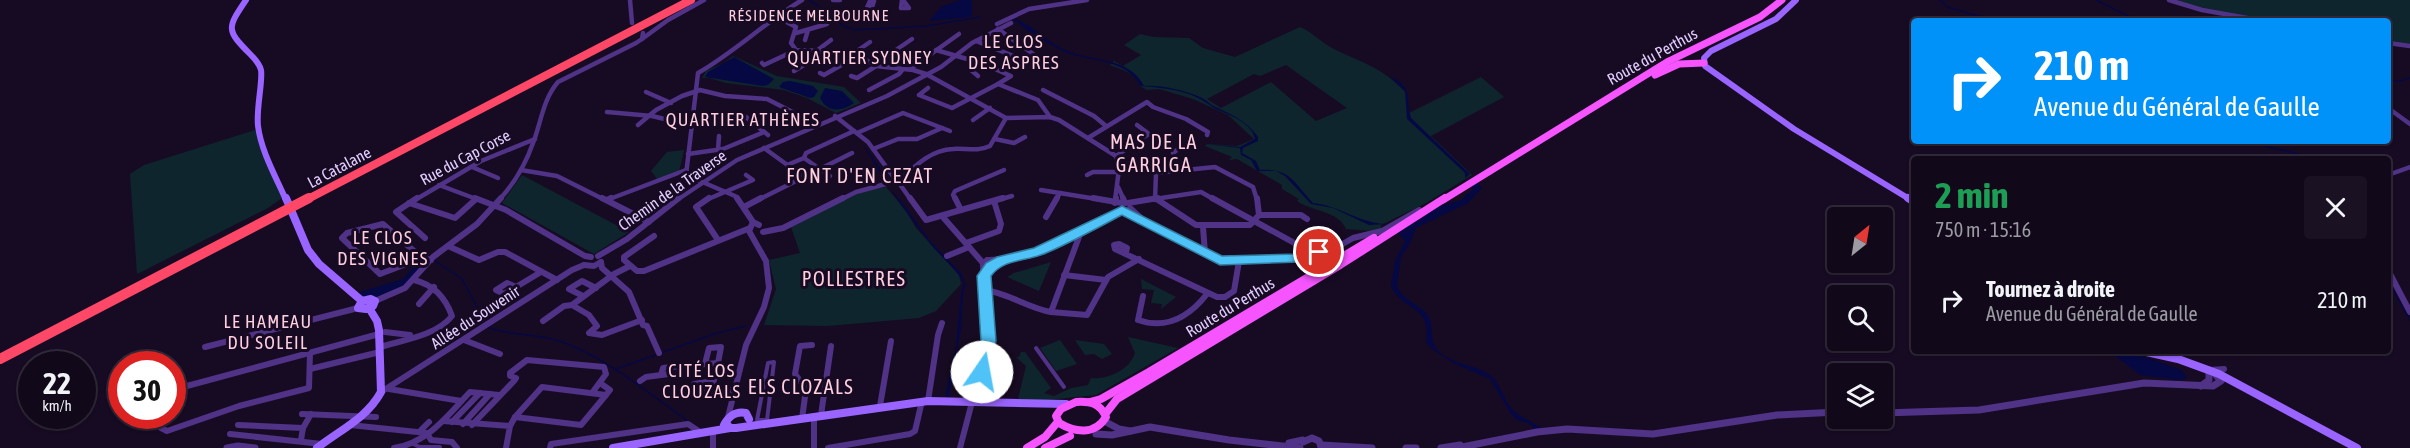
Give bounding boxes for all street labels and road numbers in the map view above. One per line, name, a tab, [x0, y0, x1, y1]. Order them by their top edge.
street label: Route du Perthus	[1604, 24, 1700, 88]
street label: Rue du Cap Corse	[417, 126, 514, 189]
street label: La Catalane	[304, 143, 374, 191]
street label: Chemin de la Traverse	[615, 146, 729, 234]
street label: Route du Perthus	[1183, 273, 1278, 340]
street label: Allée du Souvenir	[427, 281, 523, 352]

